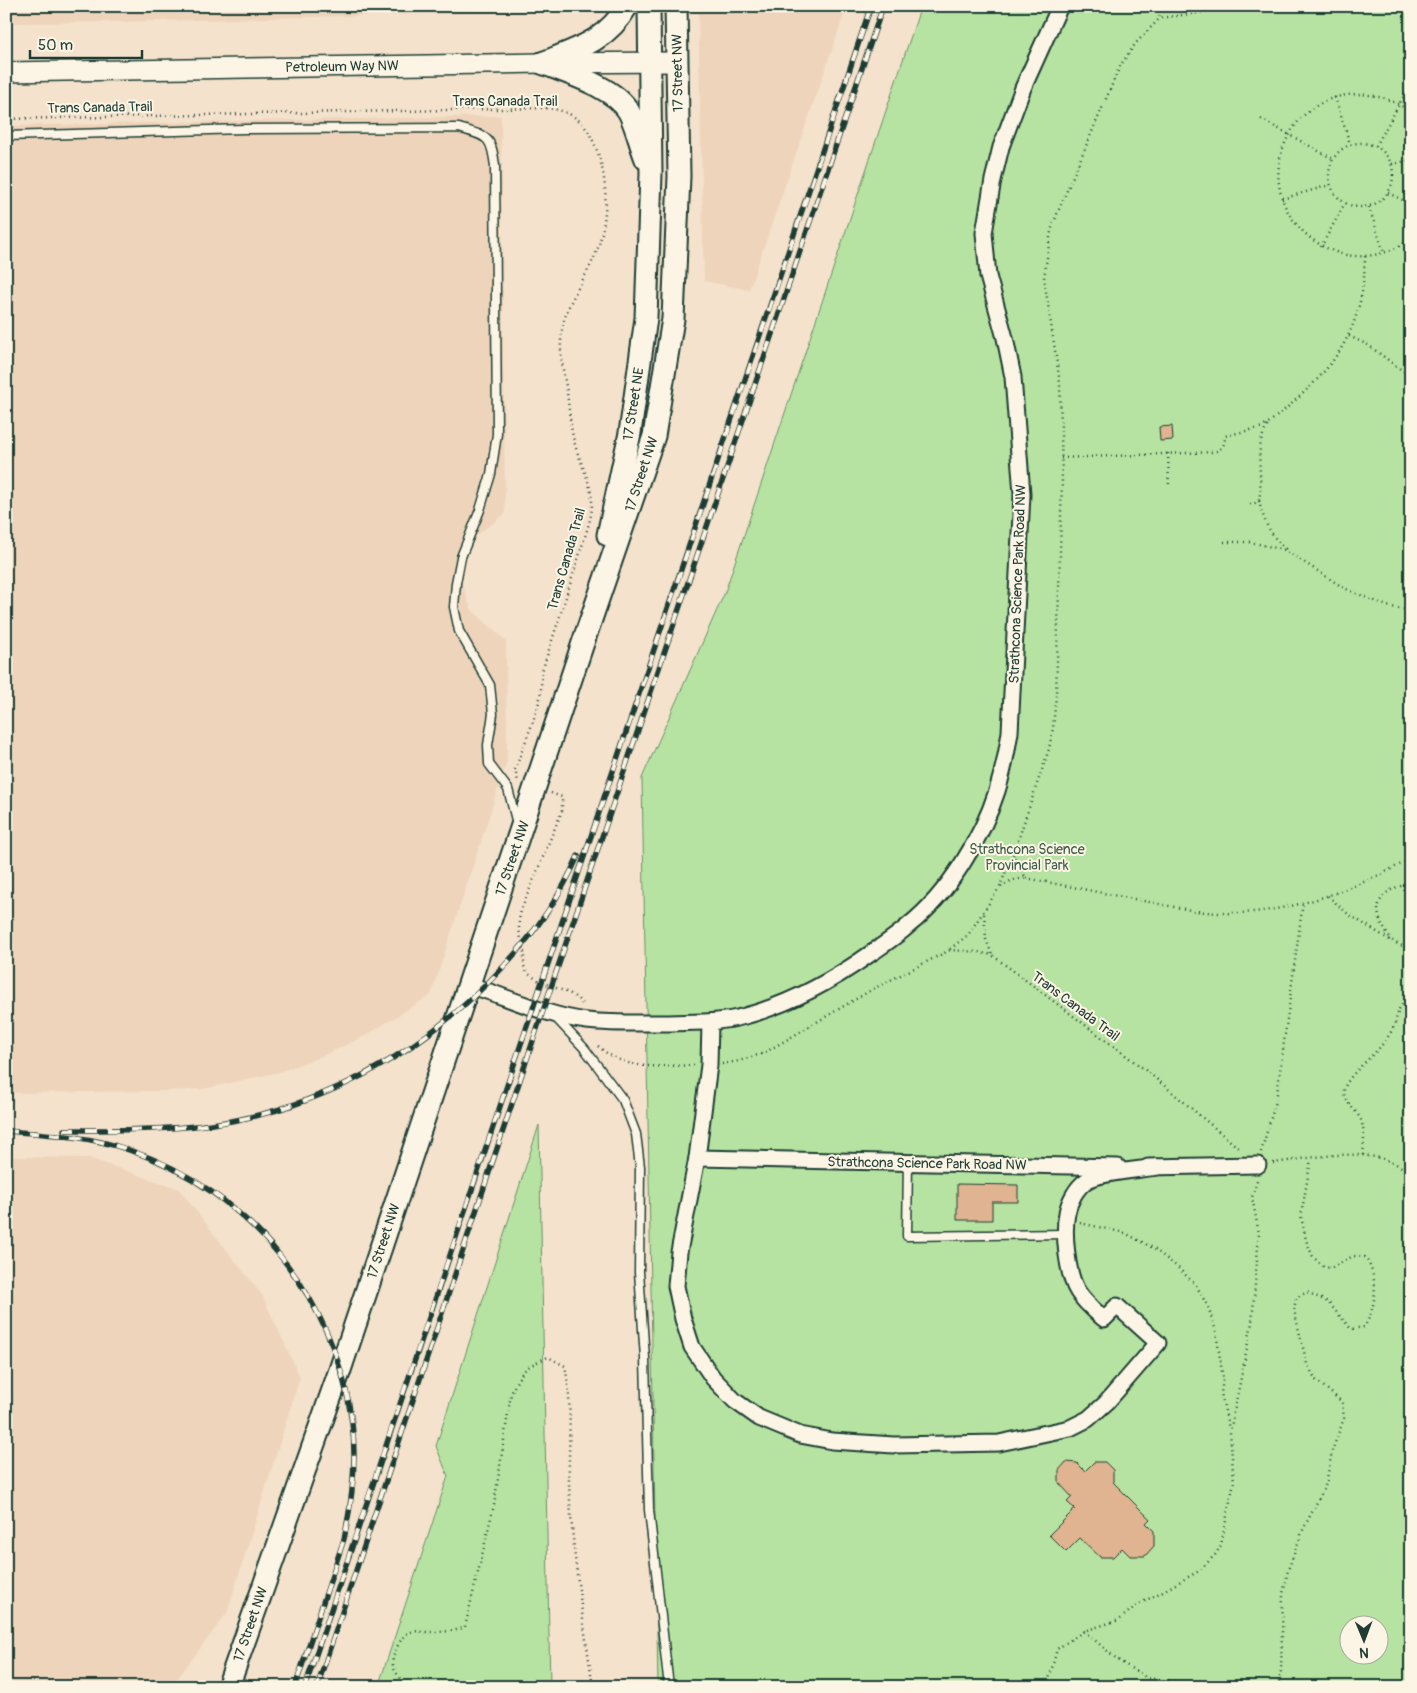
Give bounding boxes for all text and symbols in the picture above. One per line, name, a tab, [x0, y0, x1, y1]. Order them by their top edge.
scale bar	[30, 28, 142, 60]
street label: 17 Street NW	[668, 34, 687, 112]
text: 50 m	[38, 36, 73, 55]
street label: Petroleum Way NW	[285, 57, 399, 76]
street label: Trans Canada Trail	[452, 93, 558, 110]
street label: Trans Canada Trail	[47, 98, 153, 117]
street label: 17 Street NE	[619, 366, 648, 442]
street label: 17 Street NW	[621, 434, 662, 514]
street label: Strathcona Science Park Road NW	[1006, 484, 1029, 684]
street label: Trans Canada Trail	[544, 506, 589, 612]
street label: 17 Street NW	[492, 818, 533, 898]
park label: Strathcona Science Provincial Park	[969, 841, 1085, 874]
street label: Trans Canada Trail	[1028, 968, 1123, 1045]
street label: Strathcona Science Park Road NW	[827, 1153, 1027, 1174]
street label: 17 Street NW	[363, 1201, 404, 1281]
street label: 17 Street NW	[230, 1584, 271, 1664]
north arrow	[1340, 1616, 1390, 1666]
text: N	[1359, 1644, 1369, 1661]

